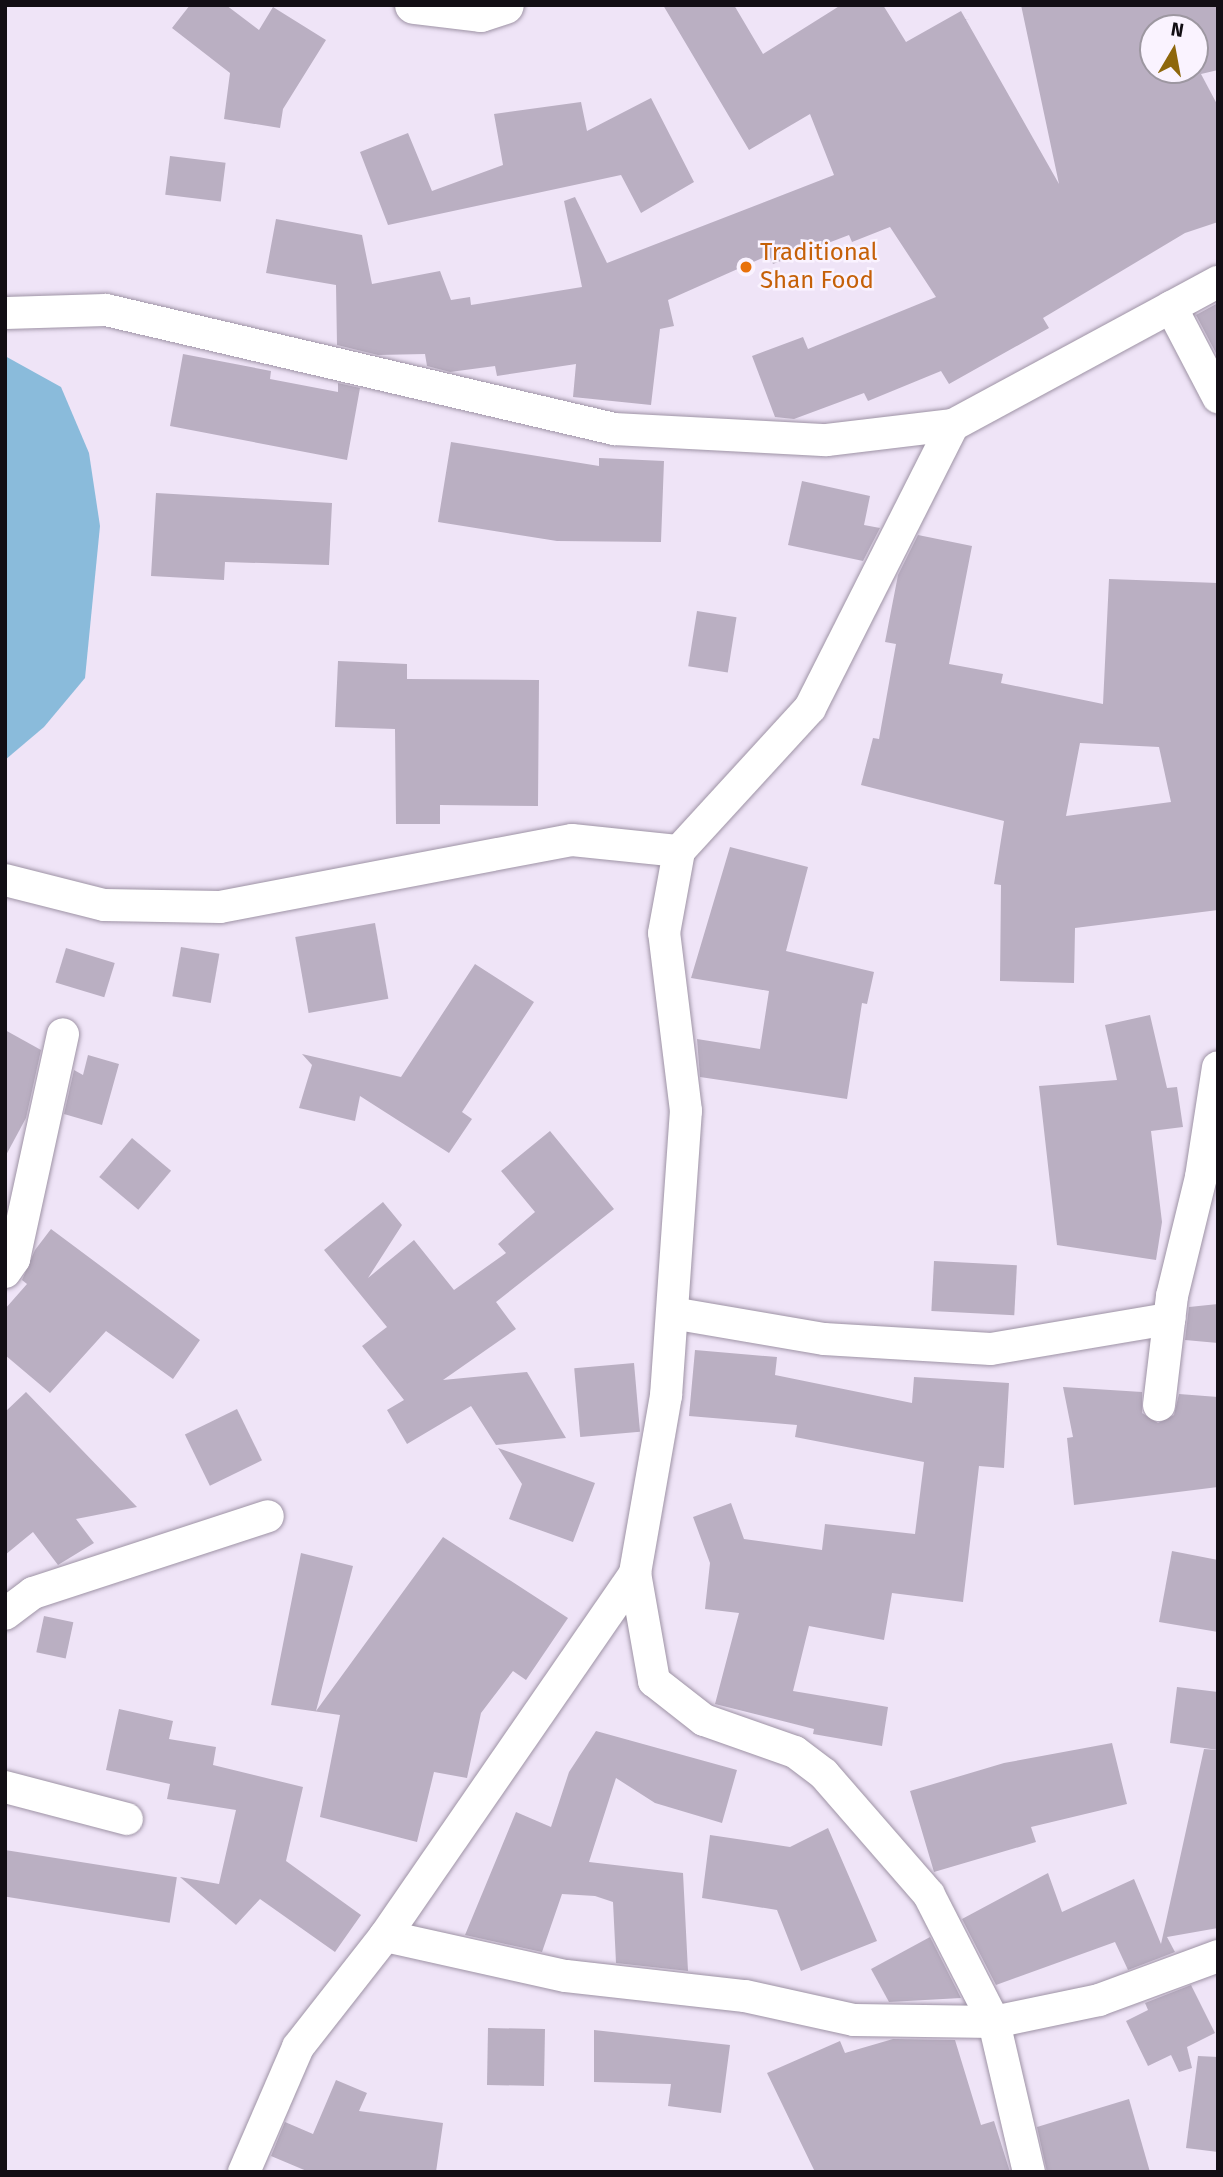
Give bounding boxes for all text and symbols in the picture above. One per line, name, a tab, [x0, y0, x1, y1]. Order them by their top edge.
north arrow	[1139, 14, 1209, 84]
text: N	[1169, 17, 1186, 42]
place label: Traditional Shan Food	[760, 239, 878, 295]
marker: Traditional Shan Food	[738, 259, 754, 275]

